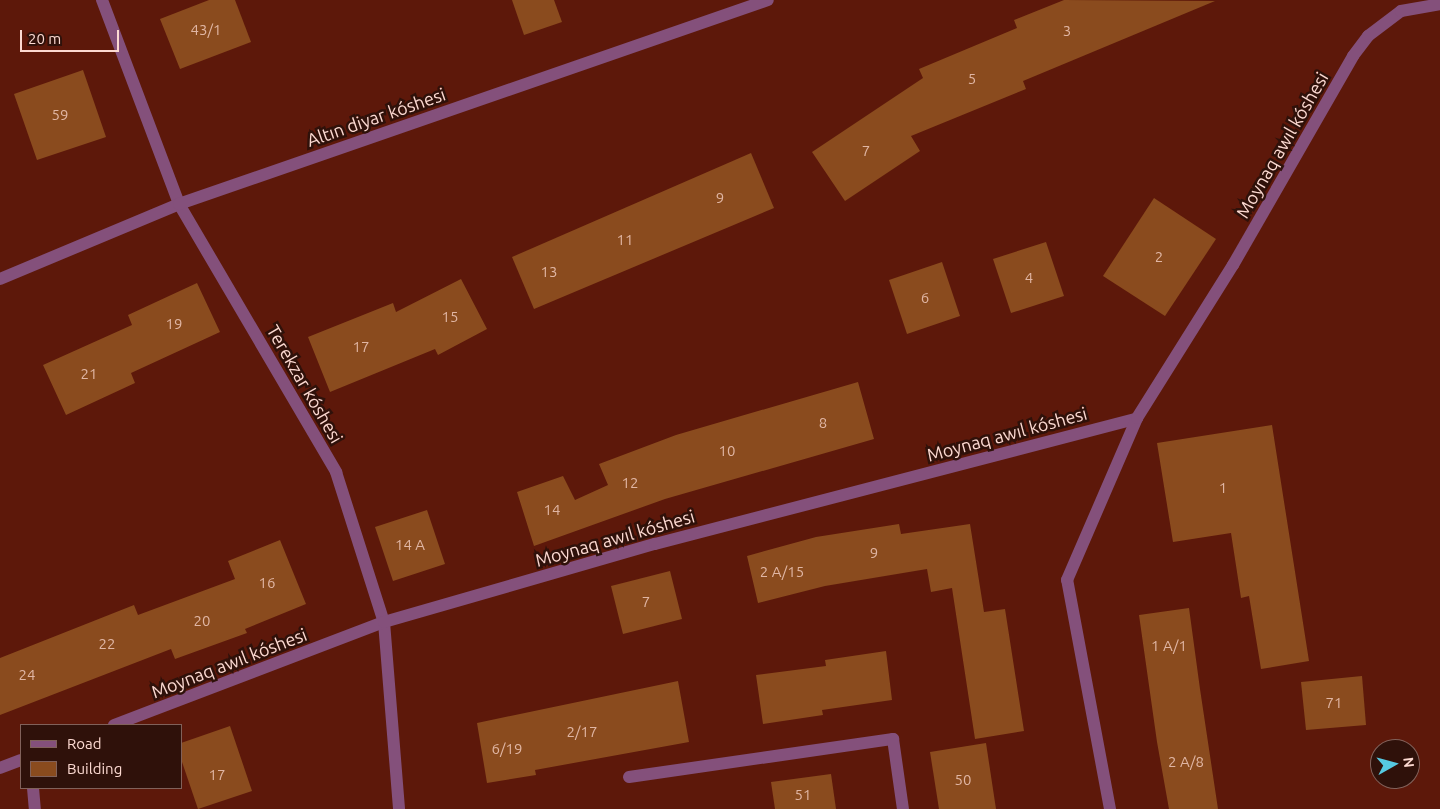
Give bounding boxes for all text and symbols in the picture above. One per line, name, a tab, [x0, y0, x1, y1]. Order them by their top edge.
scale bar	[22, 20, 121, 52]
house number: 43/1	[191, 21, 221, 39]
house number: 3	[1063, 22, 1071, 40]
text: 20 m	[28, 30, 61, 47]
street label: Moynaq awıl kóshesi	[1231, 68, 1333, 222]
house number: 5	[968, 70, 976, 88]
street label: Altın diyar kóshesi	[304, 83, 448, 151]
house number: 59	[52, 106, 68, 124]
house number: 7	[862, 142, 870, 160]
house number: 9	[716, 189, 724, 207]
house number: 11	[617, 231, 633, 249]
house number: 2	[1155, 248, 1163, 266]
house number: 13	[541, 263, 557, 281]
house number: 4	[1025, 269, 1033, 287]
house number: 6	[921, 289, 929, 307]
house number: 15	[442, 308, 458, 326]
house number: 19	[166, 315, 182, 333]
street label: Terekzar kóshesi	[262, 321, 348, 447]
house number: 17	[353, 338, 369, 356]
house number: 21	[81, 365, 97, 383]
street label: Moynaq awıl kóshesi	[925, 402, 1089, 466]
house number: 8	[819, 414, 827, 432]
house number: 10	[719, 442, 735, 460]
house number: 12	[622, 474, 638, 492]
house number: 1	[1219, 479, 1227, 497]
house number: 14	[544, 501, 560, 519]
street label: Moynaq awıl kóshesi	[533, 505, 697, 571]
house number: 14 А	[395, 536, 425, 554]
house number: 9	[870, 544, 878, 562]
house number: 2 А/15	[760, 563, 804, 581]
house number: 16	[259, 574, 275, 592]
house number: 7	[642, 593, 650, 611]
house number: 20	[194, 612, 210, 630]
street label: Moynaq awıl kóshesi	[148, 623, 310, 703]
house number: 22	[99, 635, 115, 653]
house number: 1 А/1	[1151, 637, 1187, 655]
house number: 24	[19, 666, 35, 684]
house number: 71	[1326, 694, 1342, 712]
house number: 2/17	[567, 723, 597, 741]
legend	[20, 724, 182, 789]
text: Road	[67, 735, 102, 752]
north arrow	[1370, 739, 1420, 789]
house number: 6/19	[492, 740, 522, 758]
house number: 2 А/8	[1168, 753, 1204, 771]
text: N	[1400, 756, 1417, 768]
text: Building	[67, 760, 122, 777]
house number: 17	[209, 766, 225, 784]
house number: 50	[955, 771, 971, 789]
house number: 51	[795, 786, 811, 804]

